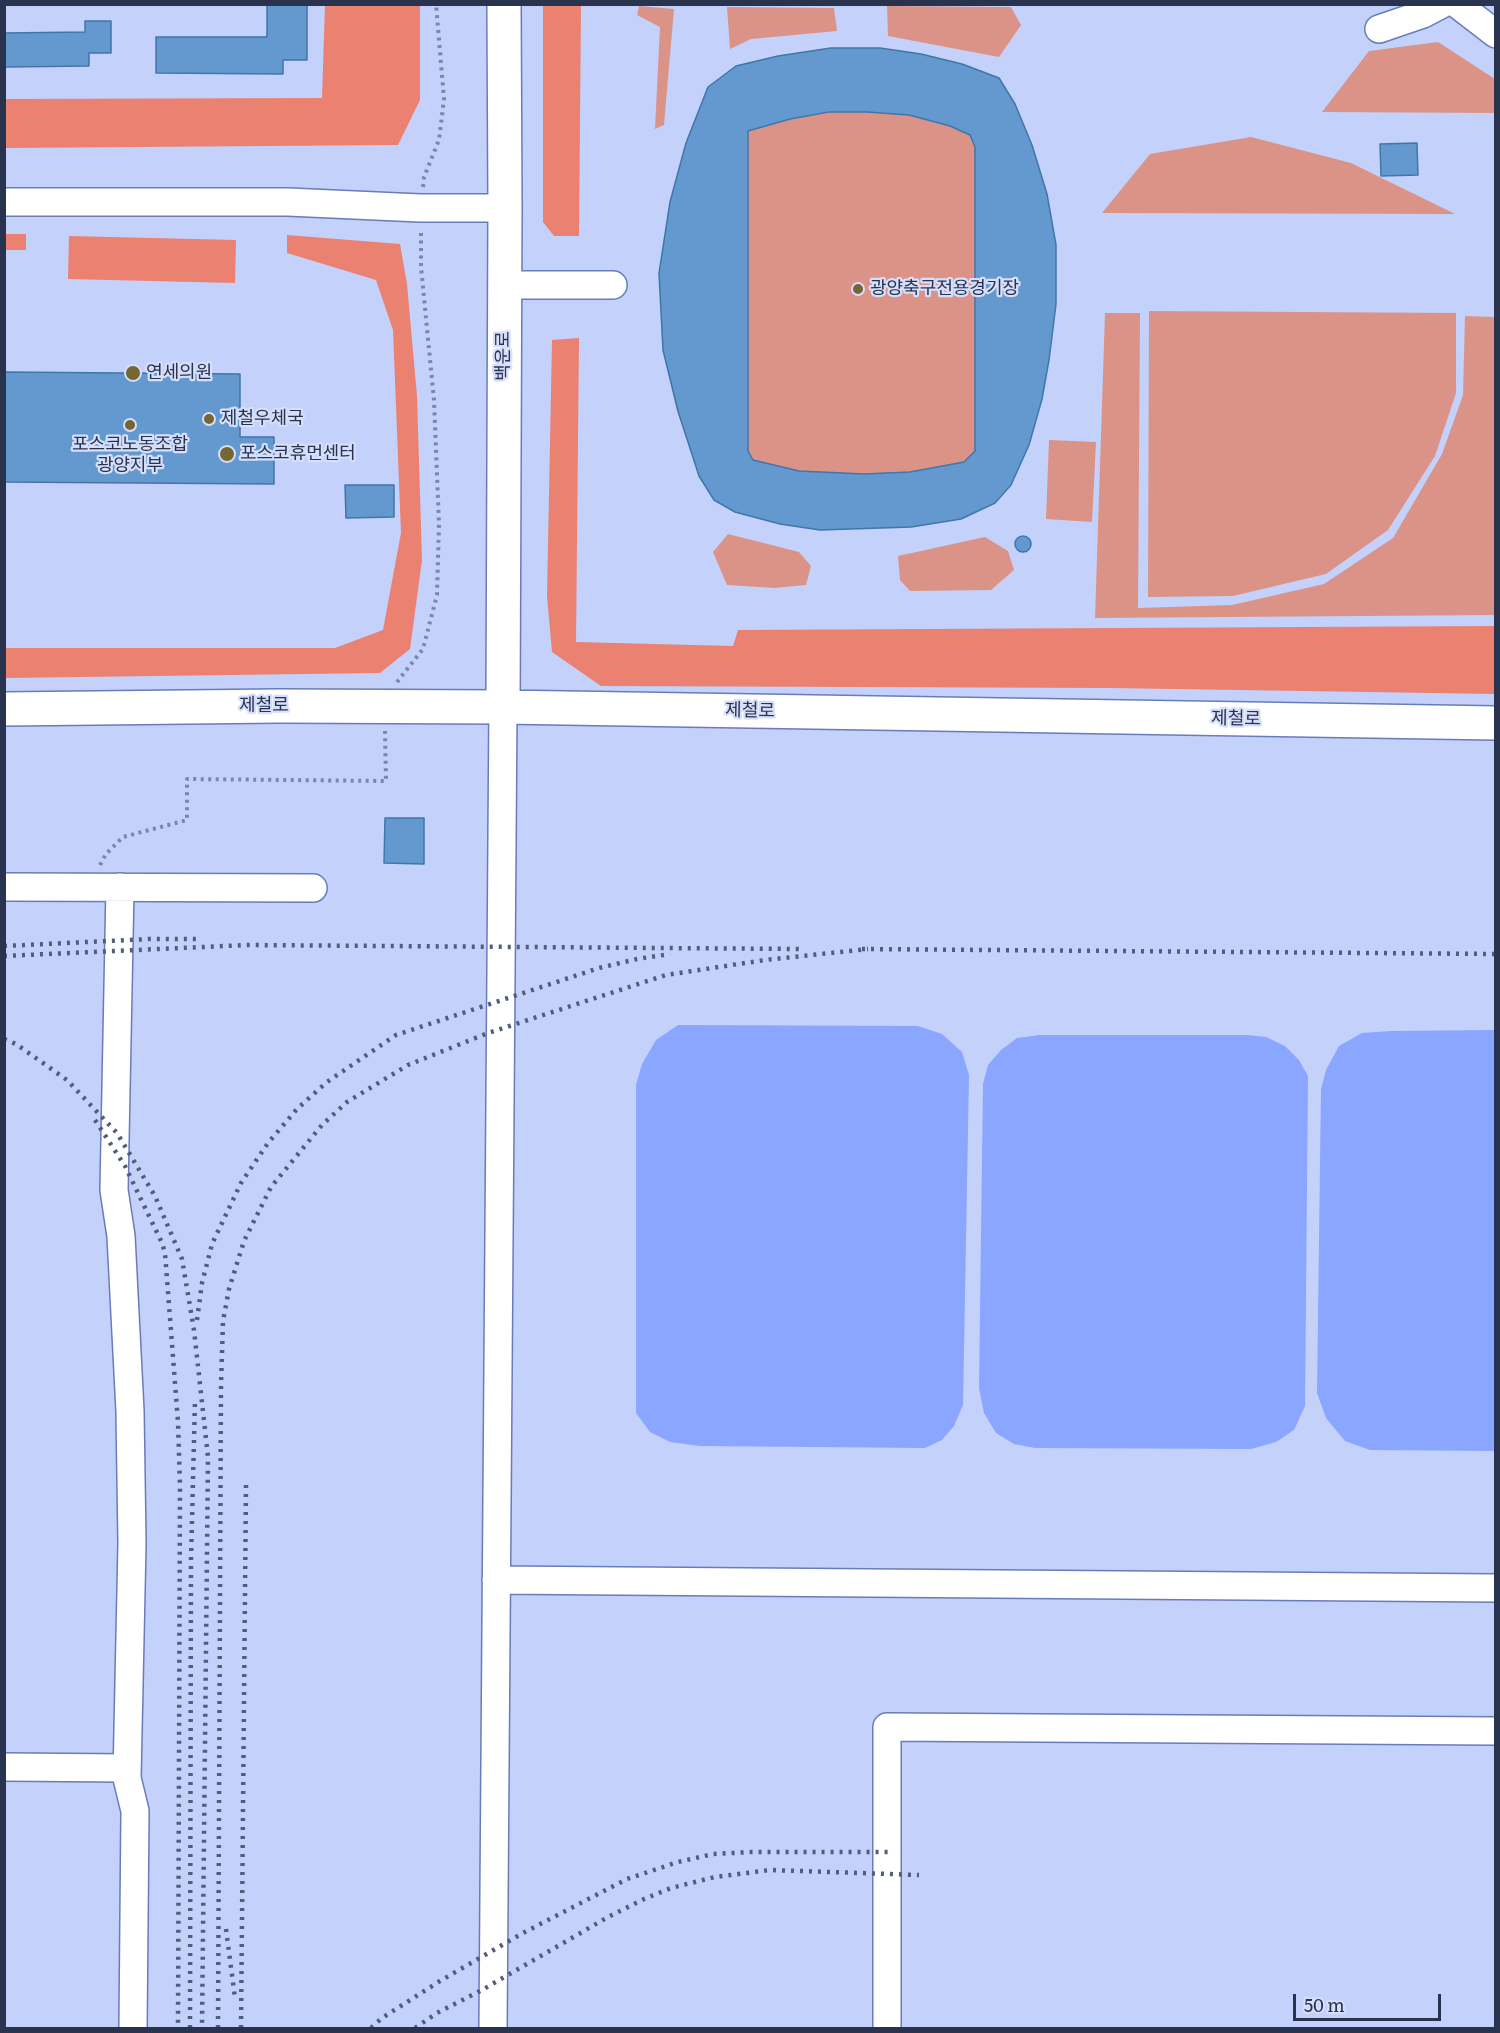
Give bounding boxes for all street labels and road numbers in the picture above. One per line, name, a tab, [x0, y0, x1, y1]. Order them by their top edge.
street label: 백운로	[493, 331, 515, 381]
street label: 제철로	[239, 695, 289, 717]
street label: 제철로	[725, 700, 775, 722]
street label: 제철로	[1211, 708, 1261, 730]

